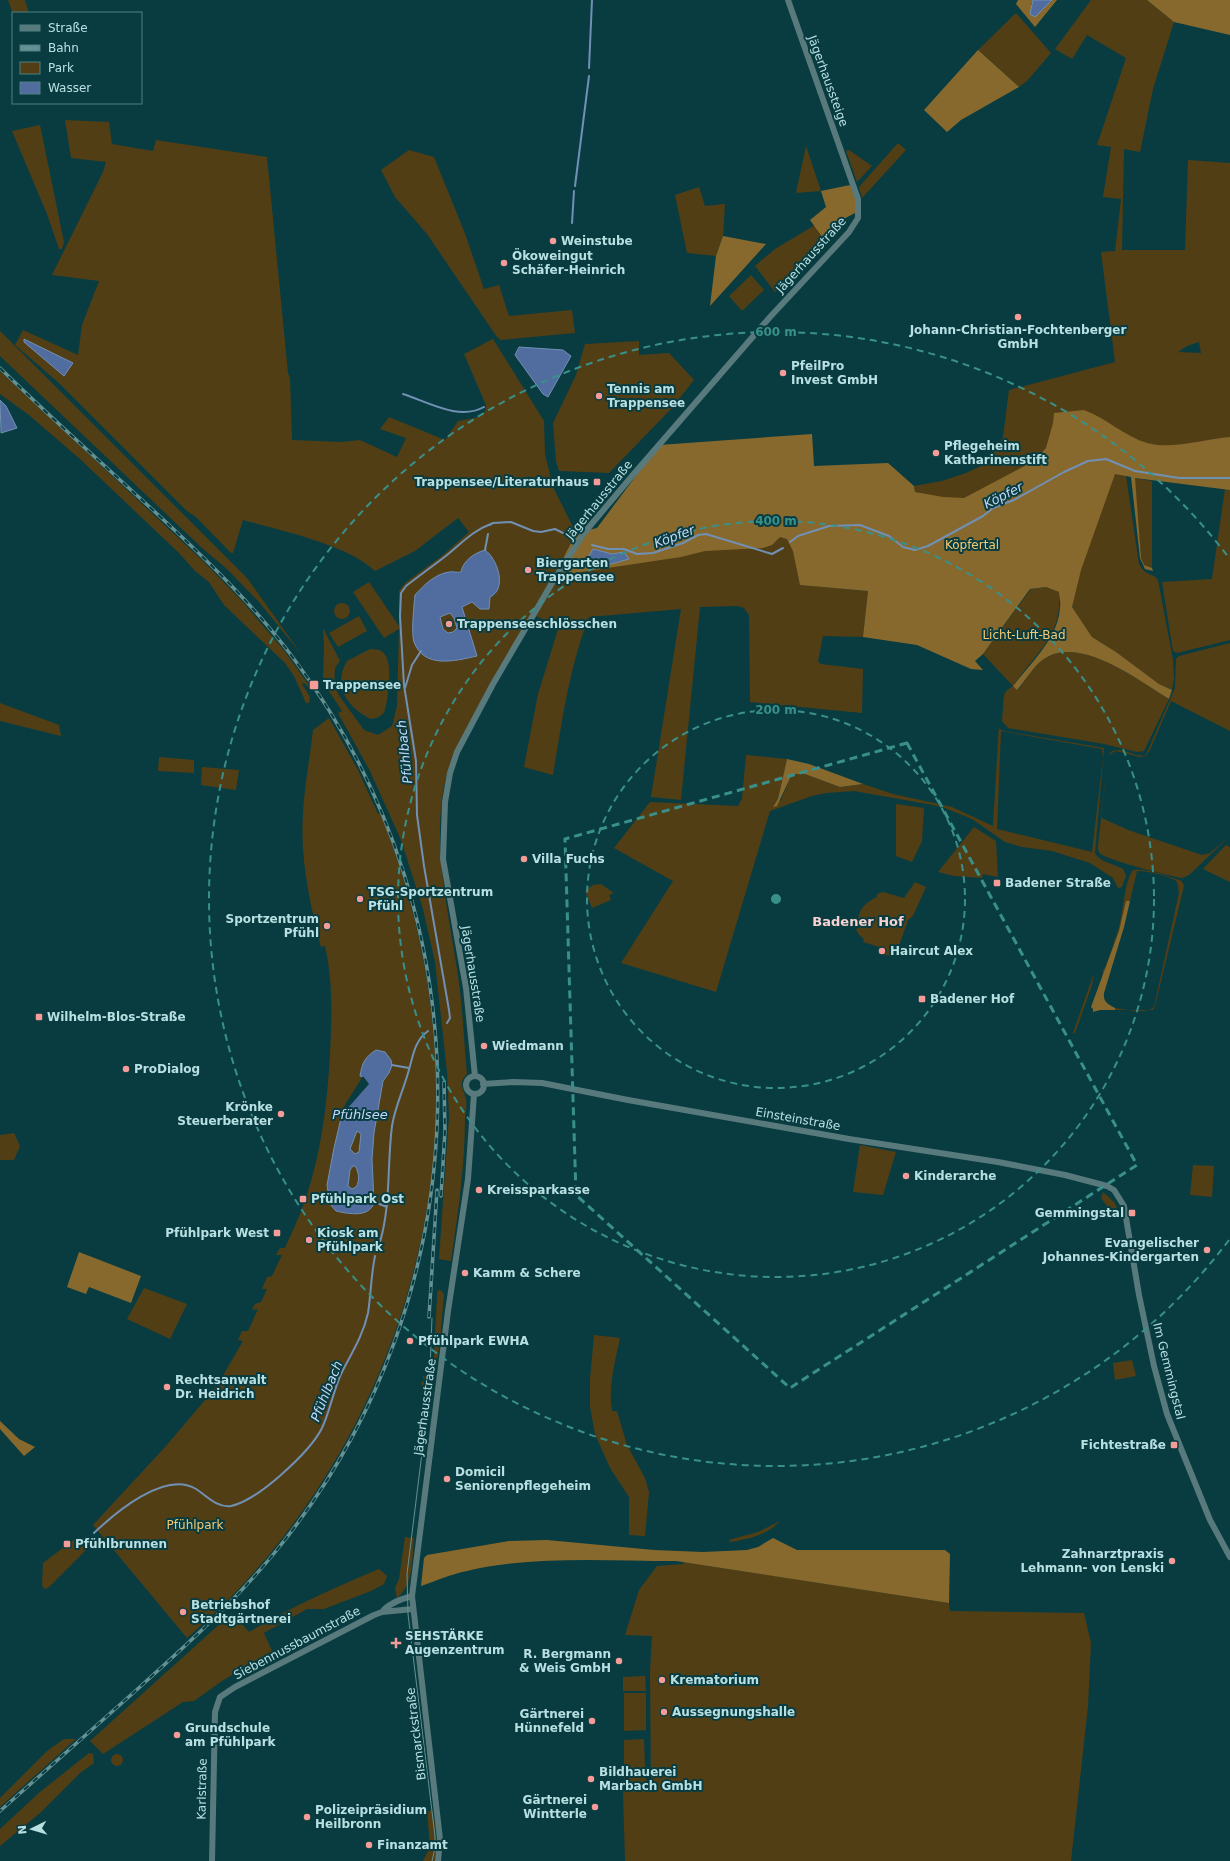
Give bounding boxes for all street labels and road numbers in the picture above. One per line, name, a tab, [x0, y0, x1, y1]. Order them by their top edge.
street label: Jägerhaussteige	[805, 33, 851, 129]
street label: Jägerhausstraße	[772, 214, 849, 297]
street label: Jägerhausstraße	[562, 458, 635, 543]
street label: Jägerhausstraße	[458, 924, 488, 1023]
street label: Einsteinstraße	[754, 1105, 842, 1133]
street label: Im Gemmingstal	[1150, 1321, 1188, 1421]
street label: Jägerhausstraße	[411, 1358, 439, 1457]
street label: Siebennussbaumstraße	[231, 1604, 363, 1682]
street label: Bismarckstraße	[403, 1687, 429, 1781]
street label: Karlstraße	[194, 1758, 210, 1820]

